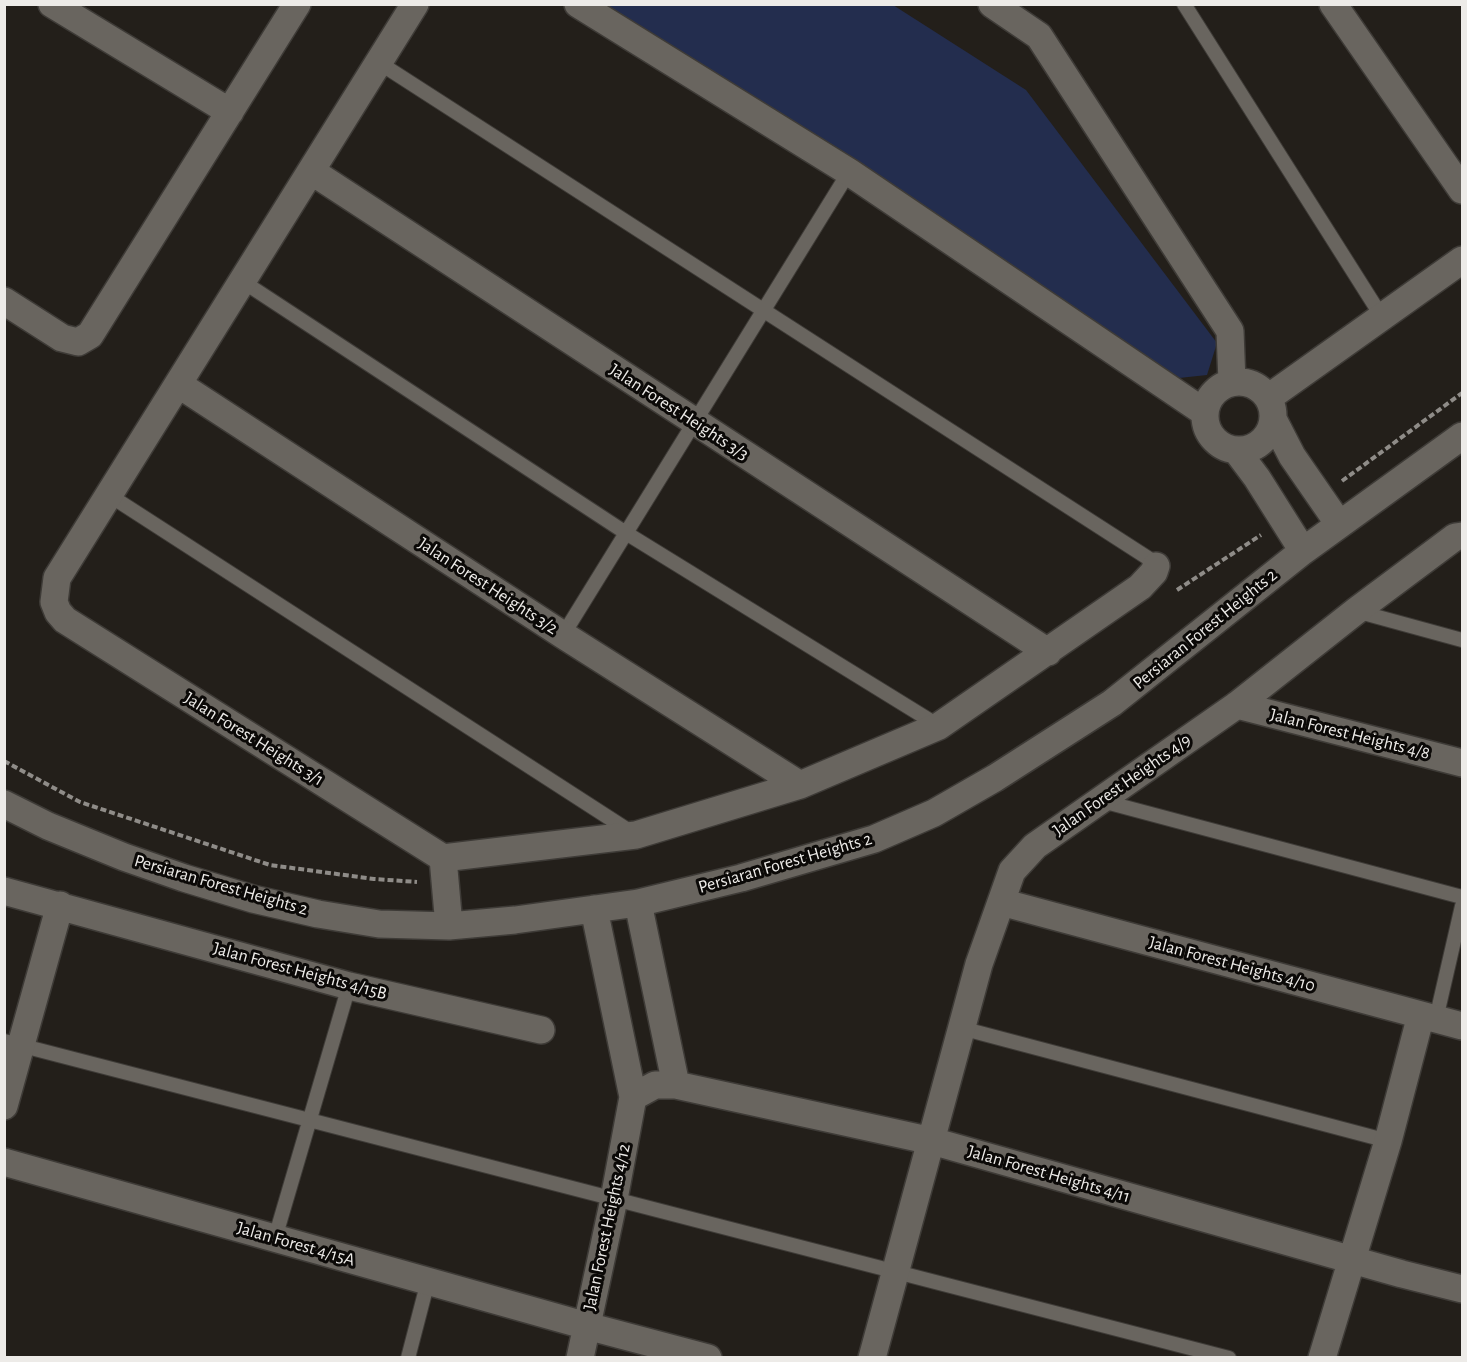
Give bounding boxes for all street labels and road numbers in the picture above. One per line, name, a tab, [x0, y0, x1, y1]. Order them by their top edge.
street label: Jalan Forest Heights 3/3	[605, 359, 753, 465]
street label: Jalan Forest Heights 3/2	[414, 533, 562, 639]
street label: Persiaran Forest Heights 2	[1128, 564, 1282, 694]
street label: Jalan Forest Heights 3/1	[180, 687, 328, 791]
street label: Jalan Forest Heights 4/8	[1268, 704, 1432, 764]
street label: Jalan Forest Heights 4/9	[1049, 729, 1195, 841]
street label: Persiaran Forest Heights 2	[696, 828, 874, 898]
street label: Persiaran Forest Heights 2	[132, 850, 310, 920]
street label: Jalan Forest Heights 4/10	[1146, 931, 1318, 997]
street label: Jalan Forest Heights 4/15B	[211, 937, 389, 1005]
street label: Jalan Forest Heights 4/11	[965, 1140, 1133, 1208]
street label: Jalan Forest Heights 4/12	[579, 1142, 635, 1312]
street label: Jalan Forest 4/15A	[235, 1217, 357, 1271]

